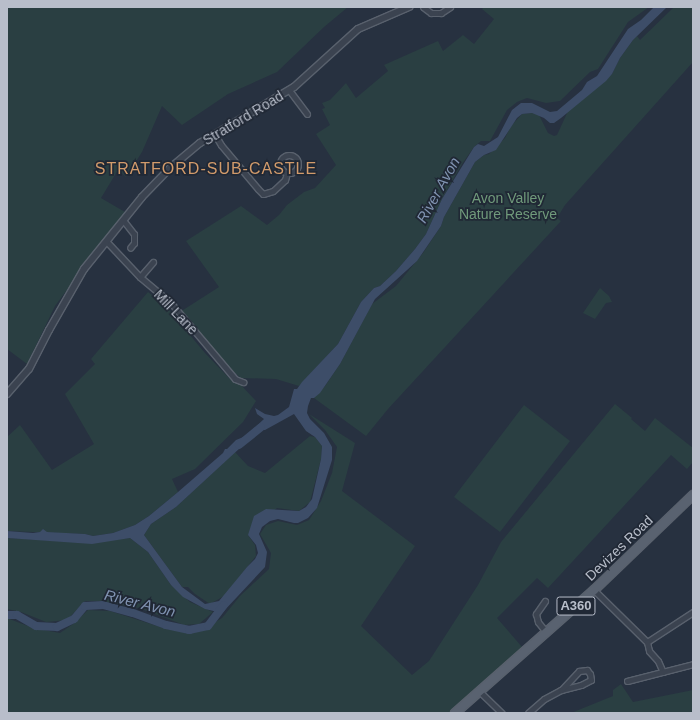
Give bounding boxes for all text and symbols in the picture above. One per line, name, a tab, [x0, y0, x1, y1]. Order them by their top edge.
street label: Stratford Road	[200, 87, 286, 149]
water label: River Avon	[412, 154, 464, 226]
district label: STRATFORD-SUB-CASTLE	[95, 159, 317, 179]
park label: Avon Valley Nature Reserve	[459, 190, 557, 222]
street label: Mill Lane	[150, 286, 202, 338]
street label: Devizes Road	[582, 512, 656, 584]
water label: River Avon	[102, 585, 178, 621]
road number: A360	[556, 595, 596, 617]

